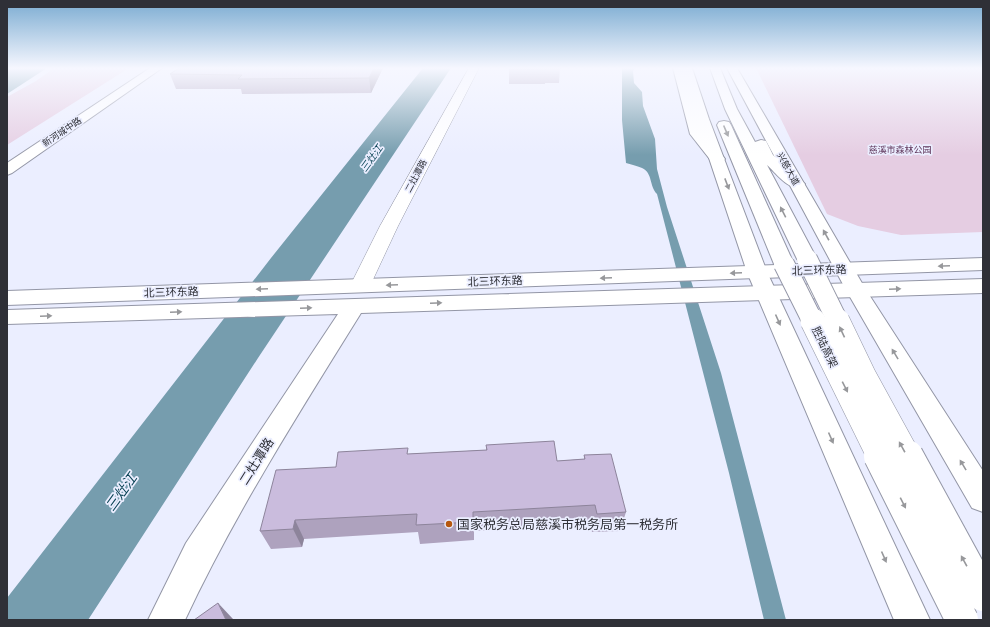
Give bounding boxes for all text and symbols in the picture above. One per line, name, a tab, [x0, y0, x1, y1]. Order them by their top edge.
street label: 新河城中路	[41, 115, 83, 149]
one-way arrow	[724, 125, 730, 137]
water label: 三灶江	[358, 142, 385, 174]
park label: 慈溪市森林公园	[868, 145, 932, 155]
street label: 兴慈大道	[775, 151, 801, 187]
street label: 二灶潭路	[403, 158, 429, 194]
one-way arrow	[724, 179, 730, 191]
one-way arrow	[780, 206, 786, 217]
one-way arrow	[822, 230, 829, 241]
street label: 北三环东路	[791, 263, 847, 278]
one-way arrow	[937, 263, 950, 269]
one-way arrow	[729, 270, 742, 276]
street label: 北三环东路	[467, 274, 523, 289]
one-way arrow	[600, 274, 612, 281]
one-way arrow	[385, 282, 398, 288]
street label: 北三环东路	[143, 285, 199, 300]
one-way arrow	[889, 285, 901, 292]
one-way arrow	[255, 286, 268, 292]
one-way arrow	[430, 300, 442, 307]
one-way arrow	[300, 304, 312, 311]
one-way arrow	[170, 308, 182, 315]
one-way arrow	[40, 313, 53, 319]
one-way arrow	[775, 314, 781, 325]
street label: 胜陆高架	[809, 325, 840, 370]
one-way arrow	[839, 326, 845, 337]
one-way arrow	[891, 349, 899, 359]
one-way arrow	[842, 381, 848, 392]
one-way arrow	[828, 433, 834, 444]
street label: 二灶潭路	[236, 435, 277, 487]
one-way arrow	[899, 441, 905, 453]
one-way arrow	[959, 459, 966, 471]
water label: 三灶江	[102, 469, 141, 514]
one-way arrow	[900, 497, 906, 509]
place label: 国家税务总局慈溪市税务局第一税务所	[457, 517, 678, 532]
marker: 国家税务总局慈溪市税务局第一税务所	[444, 519, 454, 529]
one-way arrow	[881, 551, 887, 563]
one-way arrow	[961, 555, 968, 567]

